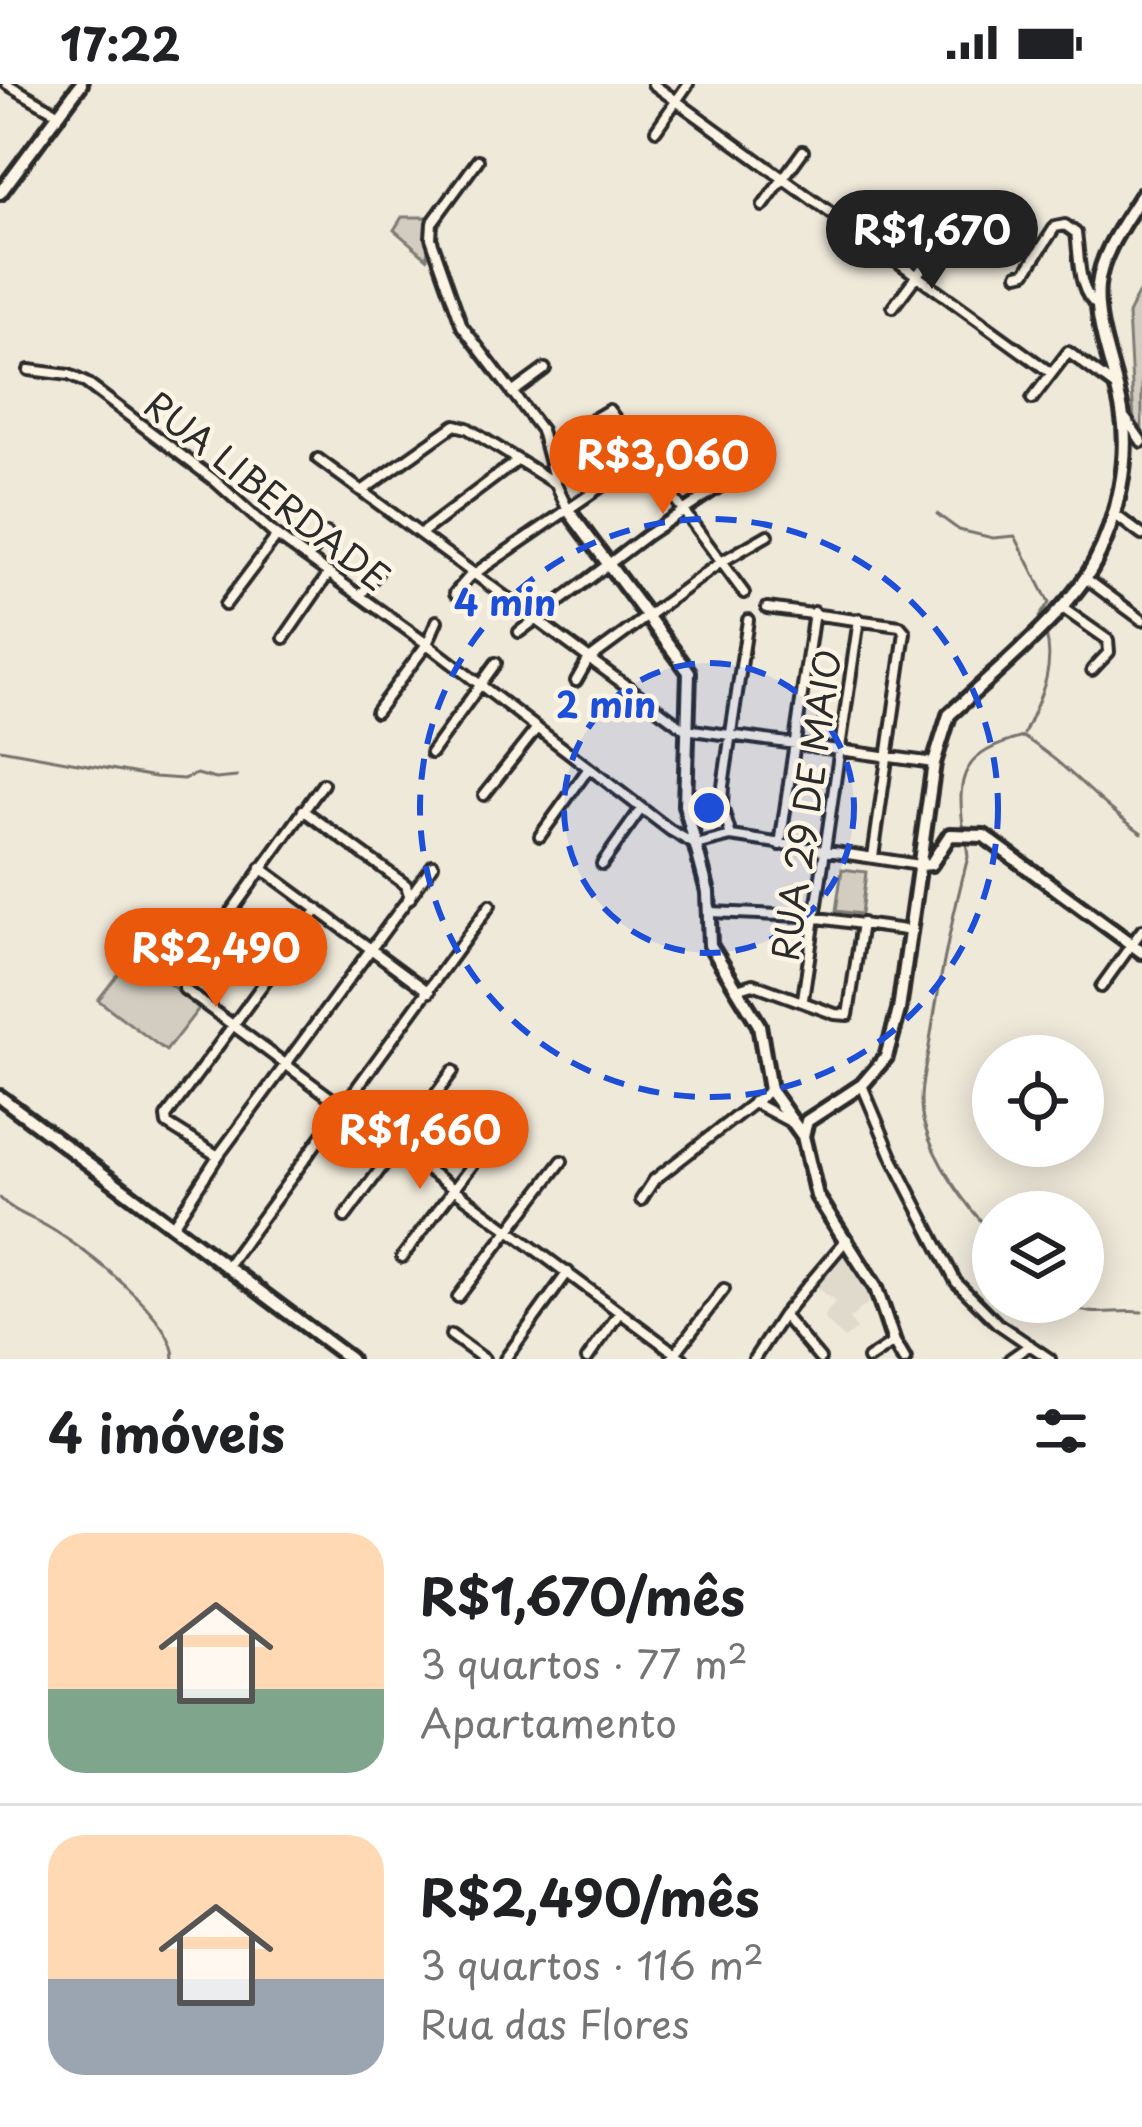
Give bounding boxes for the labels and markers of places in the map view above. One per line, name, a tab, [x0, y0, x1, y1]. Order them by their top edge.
pin: R$1,670	[821, 190, 1043, 292]
pin: R$3,060	[552, 415, 774, 517]
centre of rings	[688, 787, 730, 829]
pin: R$2,490	[105, 908, 327, 1010]
pin: R$1,660	[309, 1090, 531, 1192]

